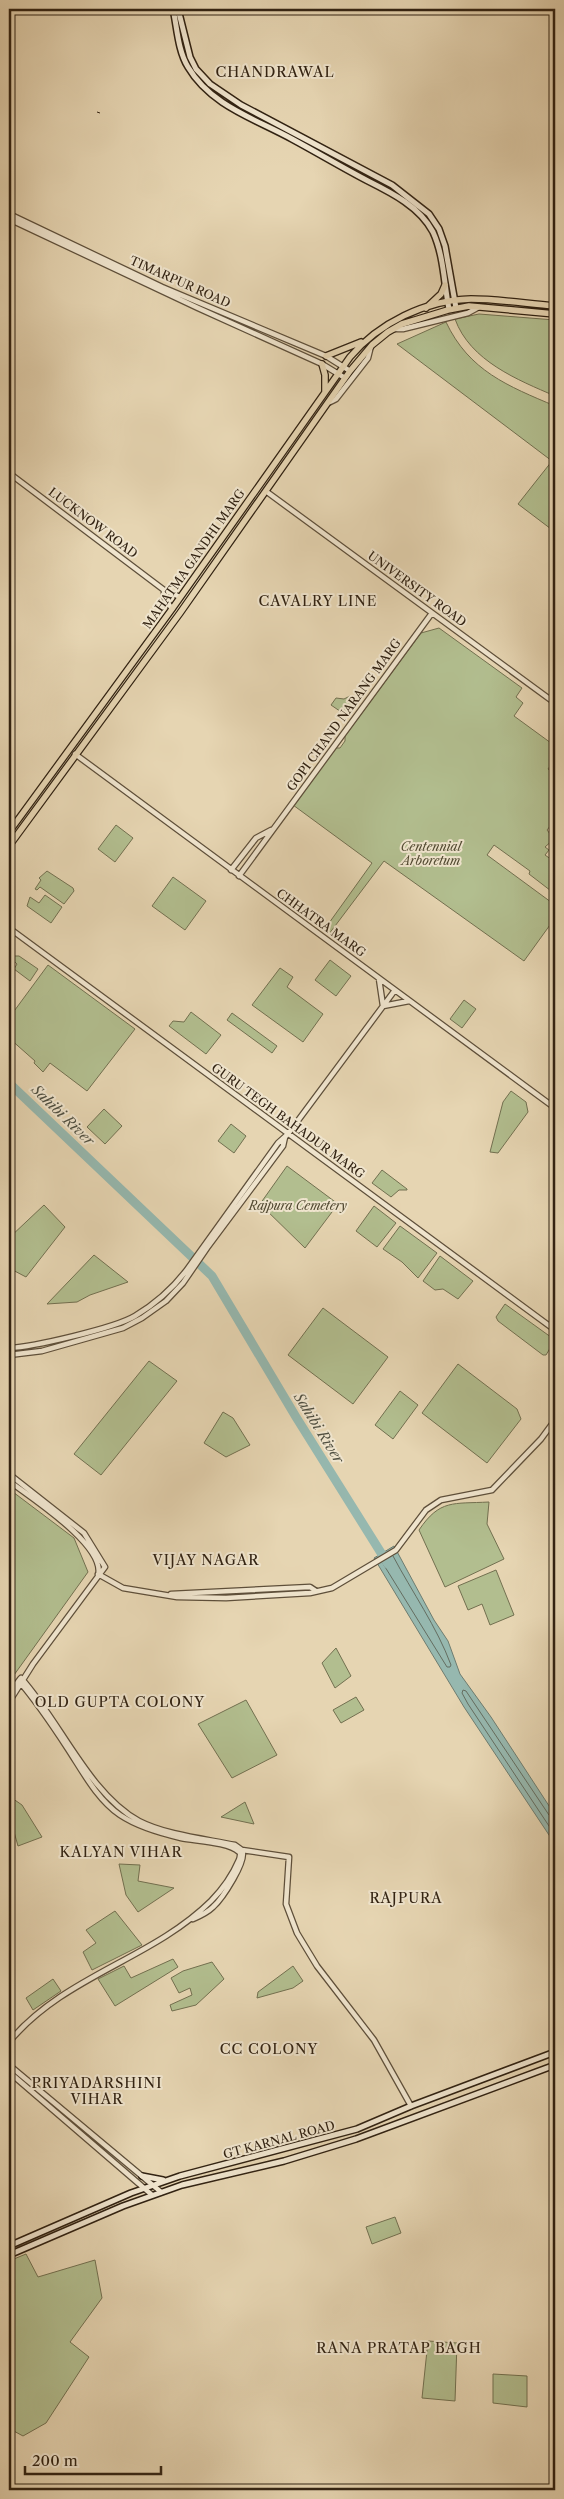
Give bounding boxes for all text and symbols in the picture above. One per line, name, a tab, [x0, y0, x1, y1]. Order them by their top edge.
district label: CHANDRAWAL	[215, 63, 335, 81]
street label: TIMARPUR ROAD	[127, 253, 233, 311]
street label: LUCKNOW ROAD	[46, 484, 141, 561]
street label: MAHATMA GANDHI MARG	[139, 486, 248, 632]
street label: UNIVERSITY ROAD	[365, 548, 470, 630]
district label: CAVALRY LINE	[258, 592, 378, 610]
street label: GOPI CHAND NARANG MARG	[283, 635, 404, 794]
park label: Centennial Arboretum	[400, 839, 462, 868]
street label: CHHATRA MARG	[274, 885, 369, 960]
street label: GURU TEGH BAHADUR MARG	[209, 1060, 368, 1182]
water label: Sahibi River	[27, 1080, 99, 1150]
park label: Rajpura Cemetery	[248, 1198, 347, 1213]
water label: Sahibi River	[290, 1388, 349, 1468]
district label: VIJAY NAGAR	[152, 1551, 259, 1569]
district label: OLD GUPTA COLONY	[35, 1693, 205, 1711]
district label: KALYAN VIHAR	[59, 1843, 183, 1861]
district label: RAJPURA	[369, 1889, 443, 1907]
district label: CC COLONY	[220, 2040, 318, 2058]
district label: PRIYADARSHINI VIHAR	[32, 2074, 162, 2108]
street label: GT KARNAL ROAD	[221, 2117, 337, 2162]
district label: RANA PRATAP BAGH	[316, 2339, 482, 2357]
scale bar	[25, 2444, 161, 2476]
text: 200 m	[32, 2451, 78, 2470]

